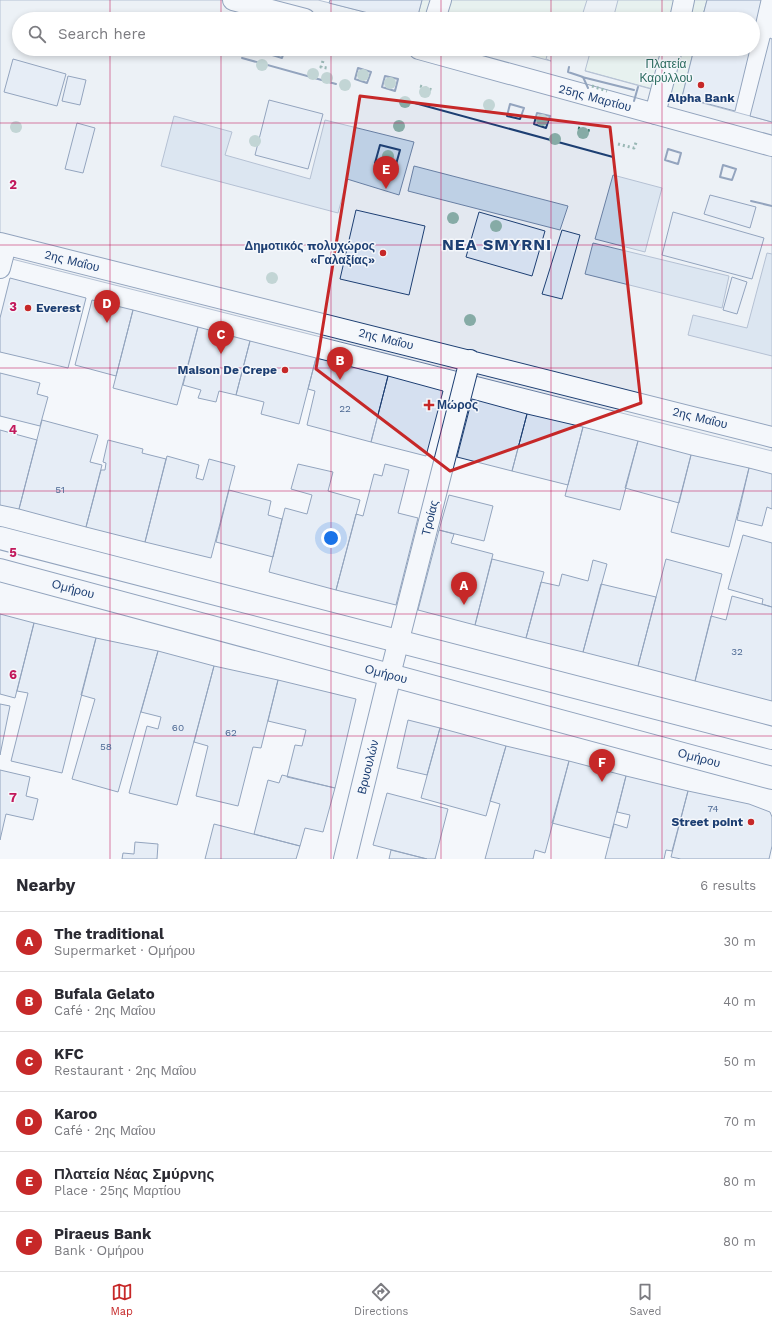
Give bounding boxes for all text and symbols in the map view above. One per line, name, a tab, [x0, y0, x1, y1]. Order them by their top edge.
search box	[12, 12, 760, 56]
icon: search	[26, 23, 48, 45]
text: Search here	[58, 25, 146, 43]
park label: Πλατεία Καρύλλου	[639, 57, 693, 85]
marker: Alpha Bank	[696, 80, 706, 90]
street label: 25ης Μαρτίου	[557, 82, 633, 114]
place label: Alpha Bank	[667, 91, 735, 105]
pin: E	[373, 156, 399, 189]
text: 2	[9, 177, 17, 192]
district label: NEA SMYRNI	[442, 235, 552, 254]
place label: Δημοτικός πολυχώρος «Γαλαξίας»	[245, 239, 375, 267]
street label: 2ης Μαΐου	[43, 247, 101, 275]
marker: Δημοτικός πολυχώρος «Γαλαξίας»	[378, 248, 388, 258]
pin: D	[94, 290, 120, 323]
text: 3	[9, 299, 17, 314]
place label: Everest	[36, 301, 81, 315]
marker: Everest	[23, 303, 33, 313]
pin: C	[208, 321, 234, 354]
street label: 2ης Μαΐου	[357, 325, 415, 353]
pin: B	[327, 347, 353, 380]
place label: Maison De Crepe	[178, 363, 277, 377]
marker: Maison De Crepe	[280, 365, 290, 375]
place label: Μώρος	[437, 398, 478, 412]
marker: Μώρος	[424, 400, 434, 410]
house number: 22	[339, 403, 351, 414]
street label: 2ης Μαΐου	[671, 404, 729, 432]
text: 4	[9, 422, 18, 437]
house number: 51	[55, 484, 65, 495]
street label: Τροίας	[419, 499, 441, 537]
your location	[321, 528, 341, 548]
text: 5	[9, 545, 17, 560]
pin: A	[451, 572, 477, 605]
street label: Ομήρου	[50, 577, 96, 601]
house number: 32	[731, 646, 743, 657]
street label: Ομήρου	[363, 662, 409, 686]
text: 6	[9, 667, 17, 682]
house number: 60	[172, 722, 184, 733]
house number: 62	[225, 727, 237, 738]
street label: Βρυουλών	[354, 738, 382, 796]
house number: 58	[100, 741, 112, 752]
street label: Ομήρου	[676, 746, 722, 770]
pin: F	[589, 749, 615, 782]
text: 7	[9, 790, 17, 805]
house number: 74	[707, 803, 719, 814]
place label: Street point	[672, 815, 744, 829]
marker: Street point	[746, 817, 756, 827]
text: Nearby	[16, 875, 75, 895]
text: 6 results	[700, 878, 756, 893]
text: The traditional	[54, 925, 164, 943]
text: A	[25, 934, 33, 949]
text: 30 m	[724, 934, 756, 949]
text: Supermarket · Ομήρου	[54, 943, 195, 958]
text: Bufala Gelato	[54, 985, 155, 1003]
text: B	[25, 994, 33, 1009]
text: 40 m	[723, 994, 756, 1009]
text: Café · 2ης Μαΐου	[54, 1003, 156, 1018]
text: KFC	[54, 1045, 84, 1063]
text: C	[25, 1054, 33, 1069]
text: 50 m	[724, 1054, 756, 1069]
text: Restaurant · 2ης Μαΐου	[54, 1063, 196, 1078]
text: Karoo	[54, 1105, 97, 1123]
text: D	[24, 1114, 34, 1129]
text: 70 m	[724, 1114, 756, 1129]
text: Café · 2ης Μαΐου	[54, 1123, 156, 1138]
text: Πλατεία Νέας Σμύρνης	[54, 1165, 214, 1183]
text: E	[25, 1174, 33, 1189]
text: 80 m	[723, 1174, 756, 1189]
text: Place · 25ης Μαρτίου	[54, 1183, 181, 1198]
text: Piraeus Bank	[54, 1225, 151, 1243]
text: F	[25, 1234, 33, 1249]
text: 80 m	[723, 1234, 756, 1249]
text: Bank · Ομήρου	[54, 1243, 144, 1258]
tab: Map	[111, 1281, 133, 1318]
tab: Directions	[354, 1281, 408, 1318]
tab: Saved	[629, 1281, 661, 1318]

